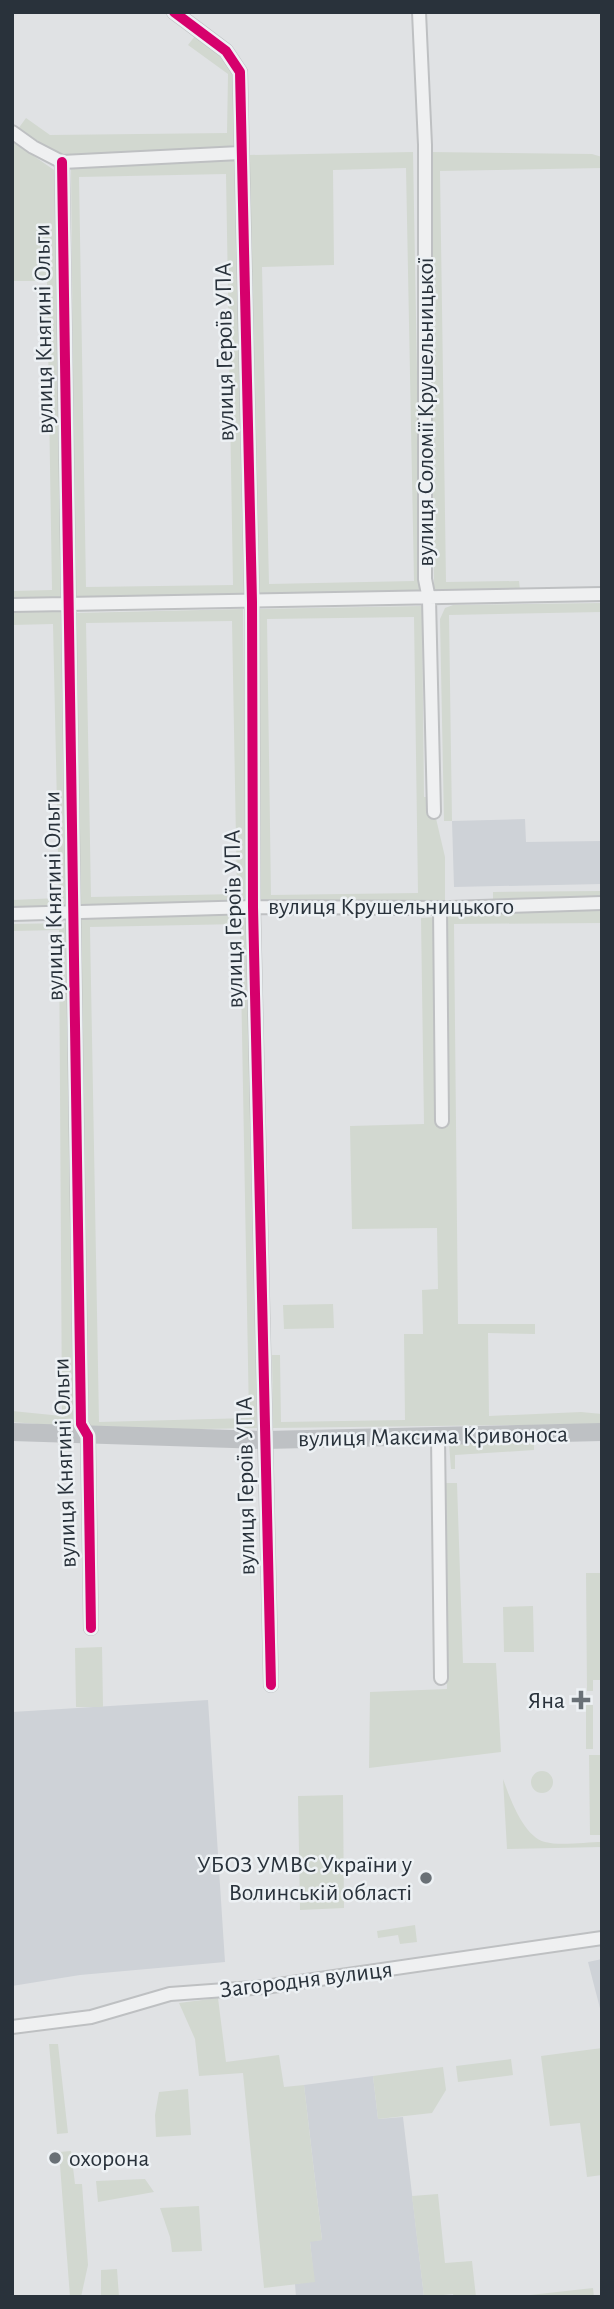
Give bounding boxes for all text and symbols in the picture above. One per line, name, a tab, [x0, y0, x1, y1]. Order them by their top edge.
street label: вулиця Княгині Ольги	[30, 224, 58, 434]
street label: вулиця Соломії Крушельницької	[414, 257, 438, 567]
street label: вулиця Героїв УПА	[211, 262, 239, 442]
street label: вулиця Княгині Ольги	[40, 791, 68, 1001]
street label: вулиця Героїв УПА	[220, 829, 248, 1009]
street label: вулиця Крушельницького	[268, 895, 514, 919]
street label: вулиця Княгині Ольги	[49, 1357, 81, 1568]
street label: вулиця Героїв УПА	[232, 1396, 260, 1576]
street label: вулиця Максима Кривоноса	[298, 1423, 568, 1451]
place label: Яна	[528, 1689, 565, 1713]
marker: Яна	[571, 1690, 591, 1710]
place label: УБОЗ УМВС України у Волинськiй області	[197, 1853, 413, 1905]
marker: УБОЗ УМВС України у Волинськiй області	[418, 1870, 434, 1886]
street label: Загородня вулиця	[218, 1957, 394, 2002]
place label: охорона	[69, 2147, 150, 2171]
marker: охорона	[47, 2150, 63, 2166]

